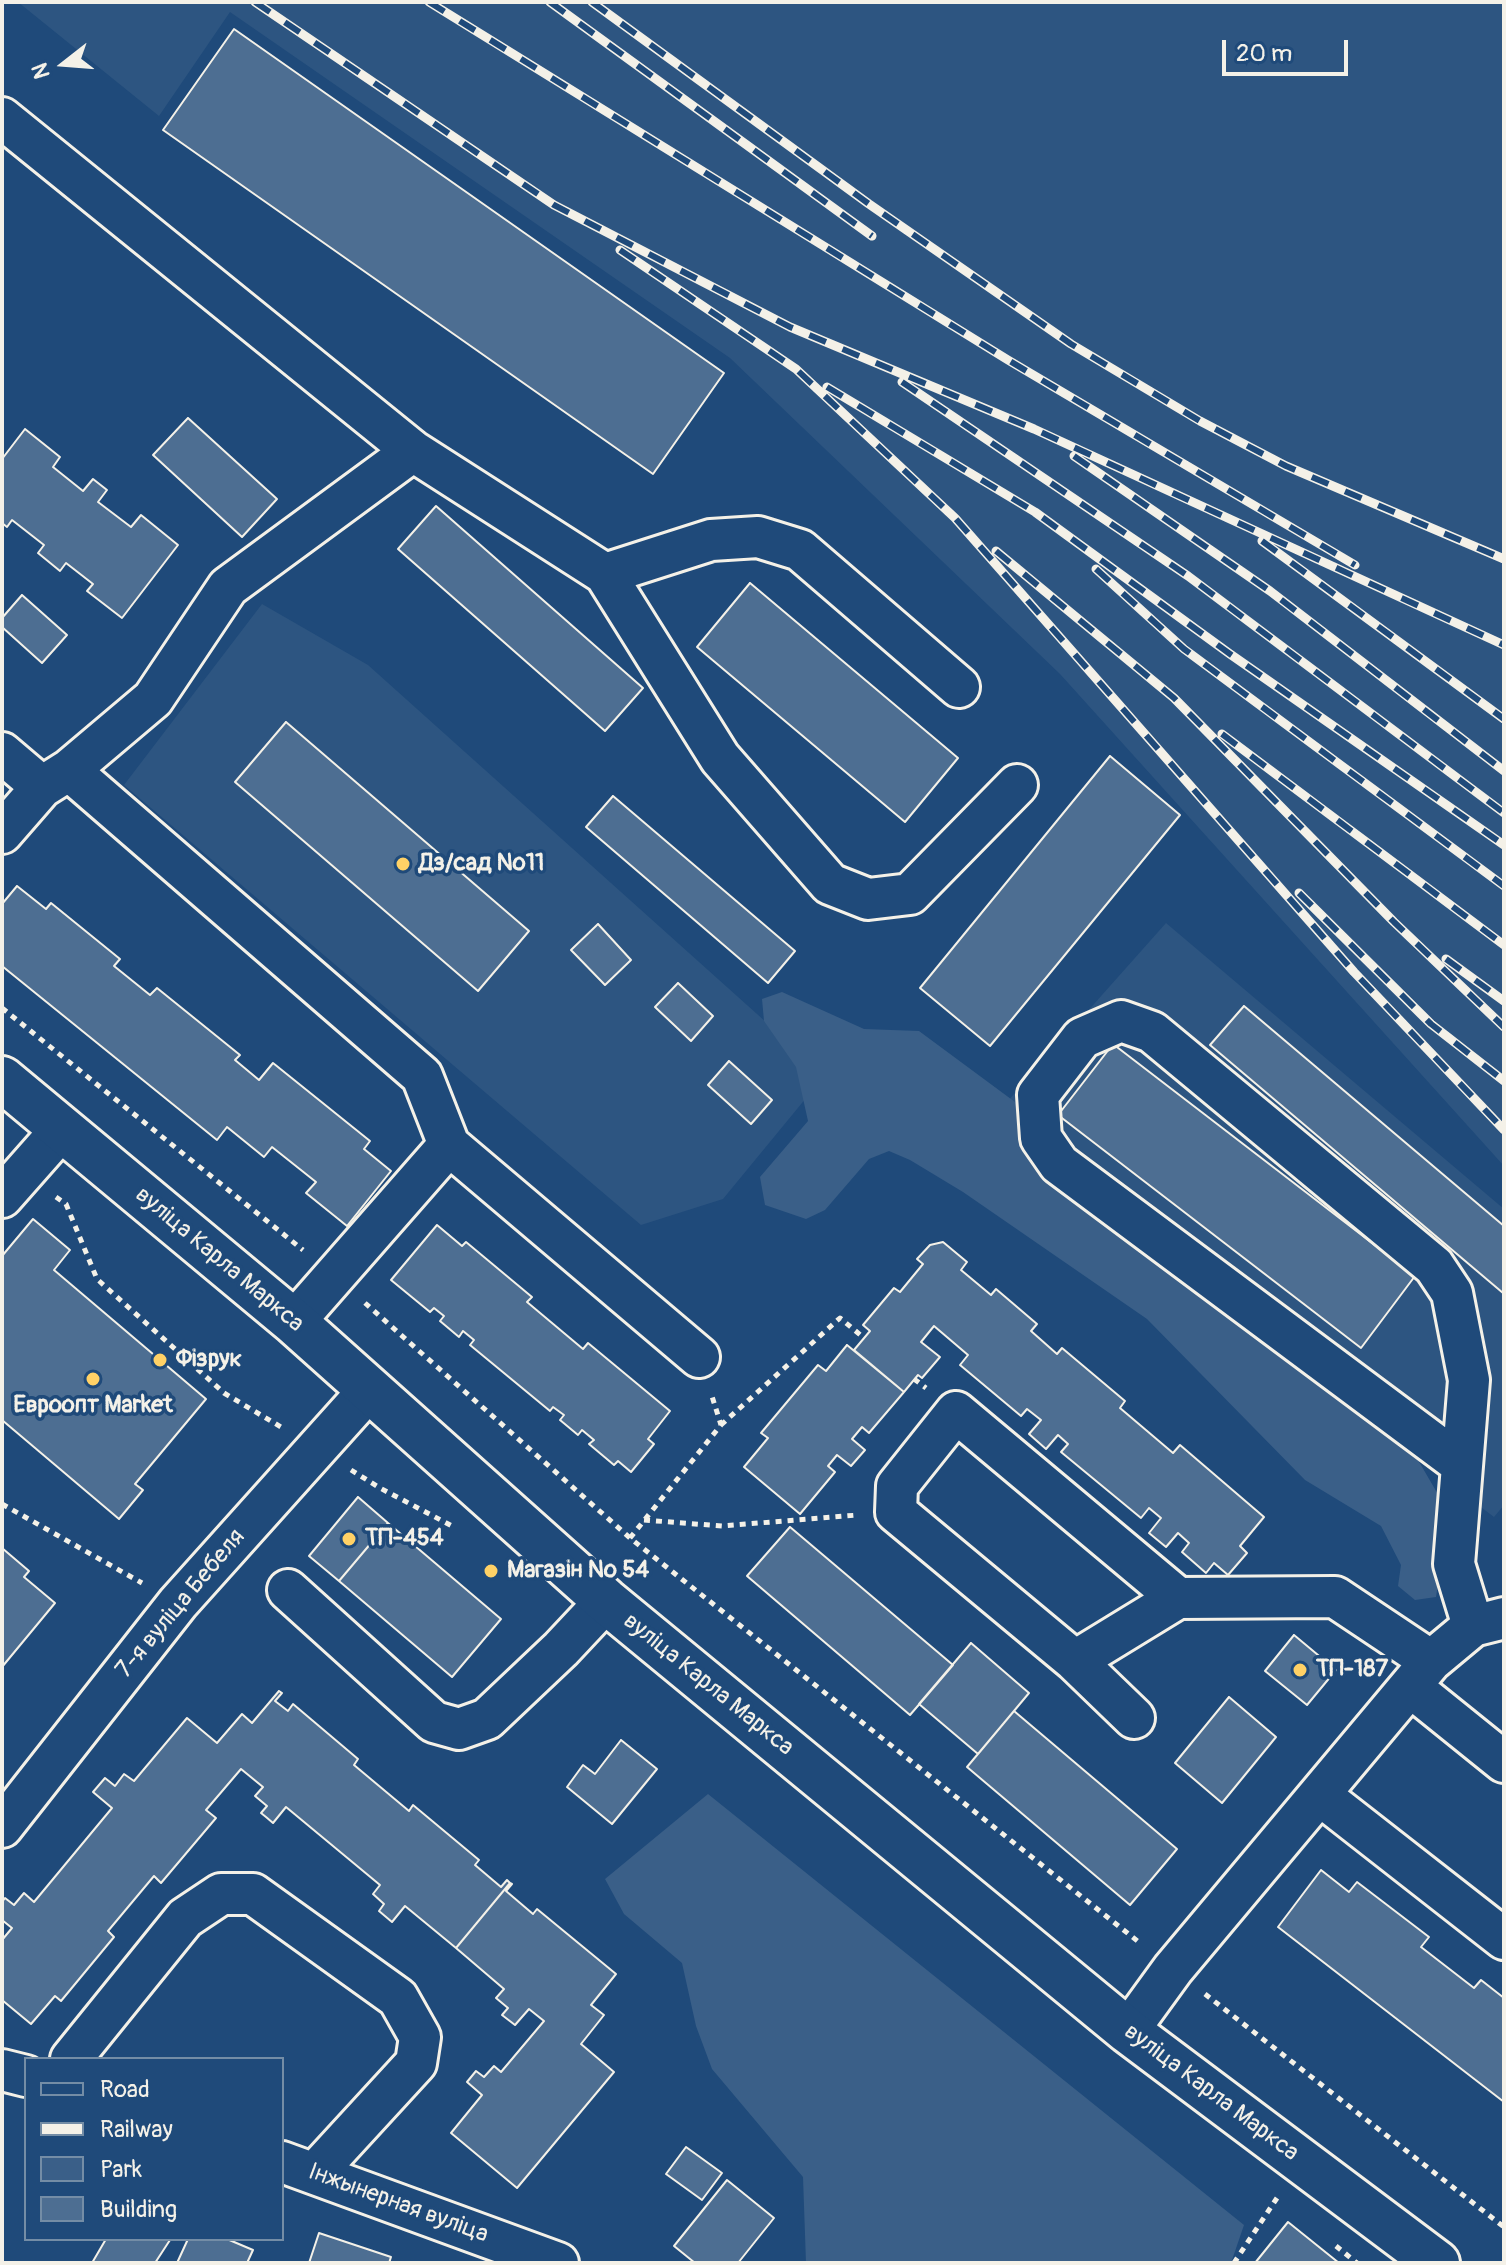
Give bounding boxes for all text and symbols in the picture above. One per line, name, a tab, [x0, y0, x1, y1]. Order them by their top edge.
north arrow	[24, 24, 104, 104]
scale bar	[1226, 24, 1352, 74]
text: 20 m	[1236, 39, 1292, 68]
text: N	[25, 60, 57, 82]
place label: Дз/сад №11	[419, 850, 544, 878]
marker: Дз/сад №11	[394, 855, 412, 873]
street label: вуліца Карла Маркса	[129, 1181, 309, 1339]
place label: Фізрук	[176, 1346, 242, 1374]
marker: Фізрук	[151, 1351, 169, 1369]
marker: Евроопт Market	[84, 1370, 102, 1388]
place label: Евроопт Market	[13, 1392, 173, 1420]
street label: 7-я вуліца Бебеля	[110, 1524, 252, 1684]
place label: ТП-454	[365, 1525, 444, 1553]
marker: ТП-454	[340, 1530, 358, 1548]
place label: Магазін № 54	[507, 1557, 649, 1585]
marker: Магазін № 54	[482, 1562, 500, 1580]
street label: вуліца Карла Маркса	[617, 1607, 799, 1763]
place label: ТП-187	[1316, 1656, 1388, 1684]
marker: ТП-187	[1291, 1661, 1309, 1679]
street label: вуліца Карла Маркса	[1118, 2018, 1304, 2168]
legend	[24, 2057, 284, 2241]
text: Road	[100, 2075, 150, 2104]
text: Railway	[100, 2115, 173, 2144]
text: Park	[100, 2155, 142, 2184]
street label: Інжынерная вуліца	[304, 2158, 492, 2250]
text: Building	[100, 2195, 177, 2224]

